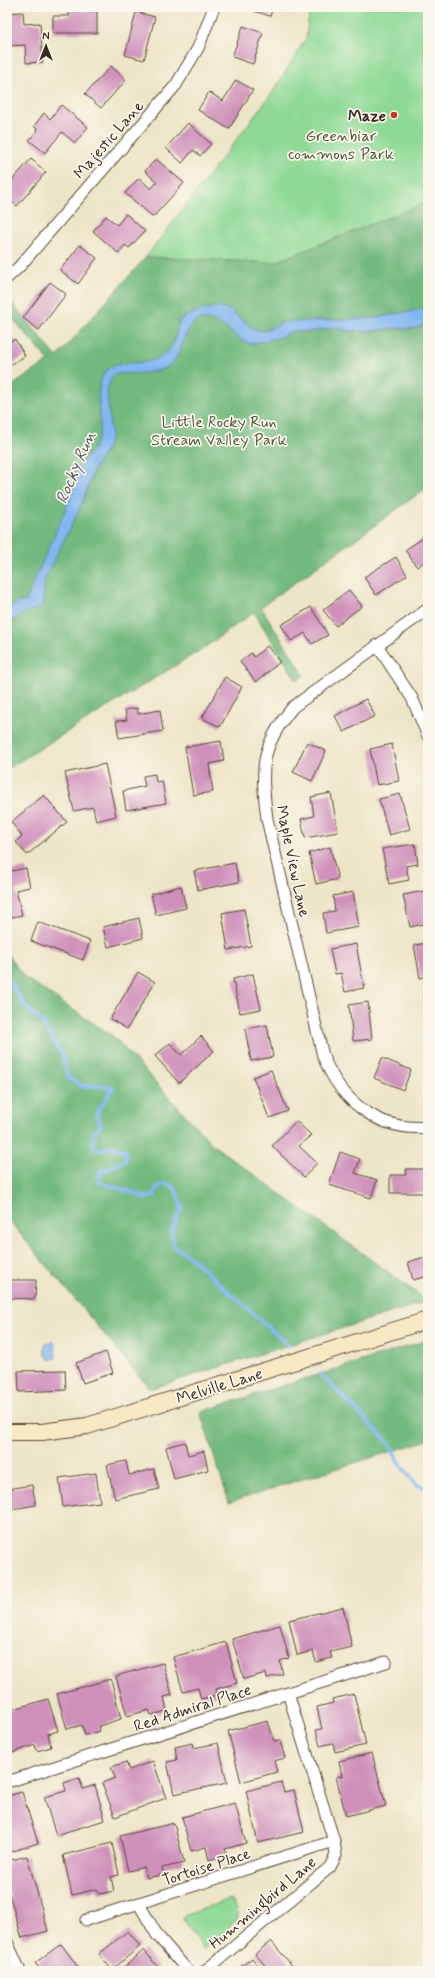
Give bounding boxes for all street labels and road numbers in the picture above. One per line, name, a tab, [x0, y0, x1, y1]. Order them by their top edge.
street label: Majestic Lane	[69, 96, 149, 184]
street label: Maple View Lane	[270, 803, 315, 920]
street label: Melville Lane	[174, 1363, 265, 1409]
street label: Red Admiral Place	[131, 1680, 254, 1737]
street label: Tortoise Place	[160, 1843, 254, 1892]
street label: Hummingbird Lane	[205, 1852, 322, 1955]

